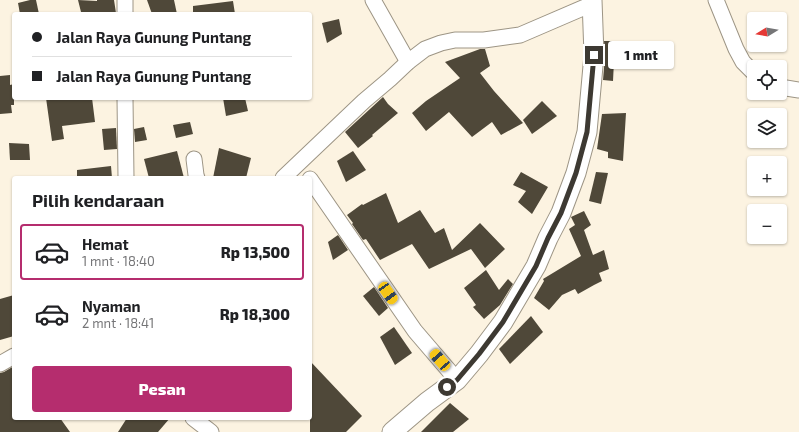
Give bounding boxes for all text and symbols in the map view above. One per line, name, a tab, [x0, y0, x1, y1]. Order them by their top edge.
north arrow	[747, 12, 787, 52]
map controls	[747, 12, 787, 244]
text: Jalan Raya Gunung Puntang	[56, 28, 251, 46]
callout: 1 mnt	[608, 41, 674, 69]
route end	[585, 46, 603, 64]
text: 1 mnt	[624, 47, 658, 63]
button: locate	[747, 60, 787, 100]
text: Jalan Raya Gunung Puntang	[56, 67, 251, 85]
button: layers	[747, 108, 787, 148]
button: +	[747, 156, 787, 196]
text: Pilih kendaraan	[32, 189, 164, 211]
button: −	[747, 204, 787, 244]
icon: car	[34, 234, 70, 270]
text: Hemat	[82, 235, 129, 253]
text: Rp 13,500	[221, 243, 290, 261]
text: 1 mnt · 18:40	[82, 253, 155, 269]
car	[376, 280, 400, 306]
icon: car	[34, 296, 70, 332]
text: Nyaman	[82, 297, 141, 315]
text: Rp 18,300	[220, 305, 290, 323]
text: 2 mnt · 18:41	[82, 315, 154, 331]
car	[428, 347, 452, 373]
button: Pesan	[32, 366, 292, 412]
route start	[438, 378, 456, 396]

